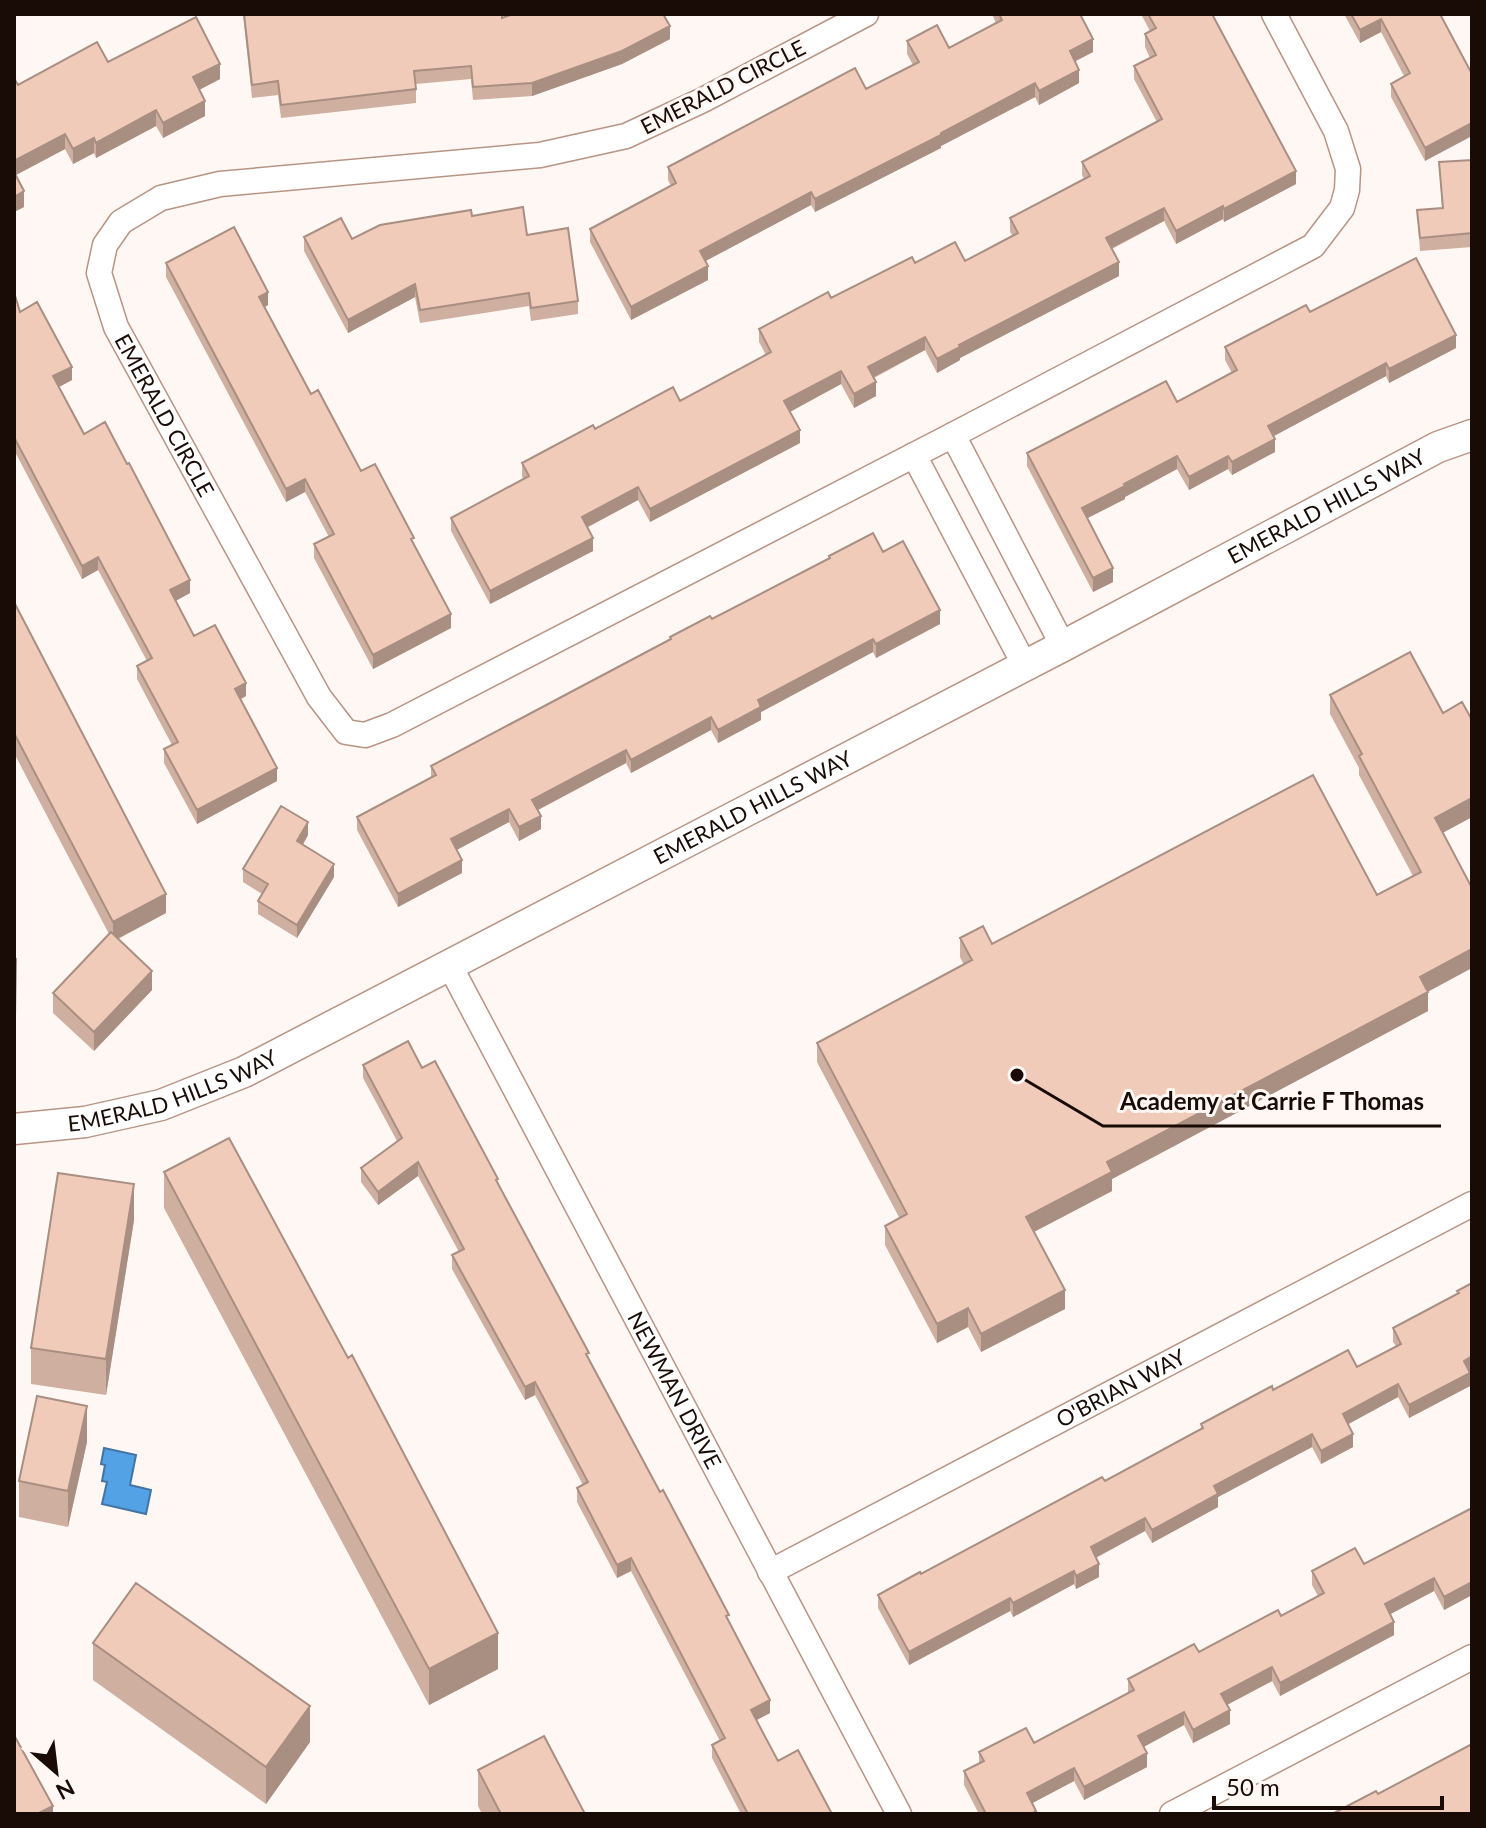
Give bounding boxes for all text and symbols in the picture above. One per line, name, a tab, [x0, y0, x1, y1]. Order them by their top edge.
street label: EMERALD CIRCLE	[636, 33, 810, 140]
street label: EMERALD CIRCLE	[109, 329, 220, 501]
street label: EMERALD HILLS WAY	[1223, 442, 1430, 569]
street label: EMERALD HILLS WAY	[649, 744, 857, 870]
street label: EMERALD HILLS WAY	[66, 1043, 282, 1137]
callout: Academy at Carrie F Thomas	[1103, 1078, 1441, 1126]
text: Academy at Carrie F Thomas	[1119, 1086, 1424, 1115]
street label: NEWMAN DRIVE	[622, 1306, 728, 1473]
street label: O'BRIAN WAY	[1051, 1343, 1190, 1433]
north arrow	[16, 1732, 96, 1812]
scale bar	[1214, 1760, 1442, 1810]
text: 50 m	[1226, 1772, 1280, 1801]
text: N	[52, 1774, 79, 1806]

